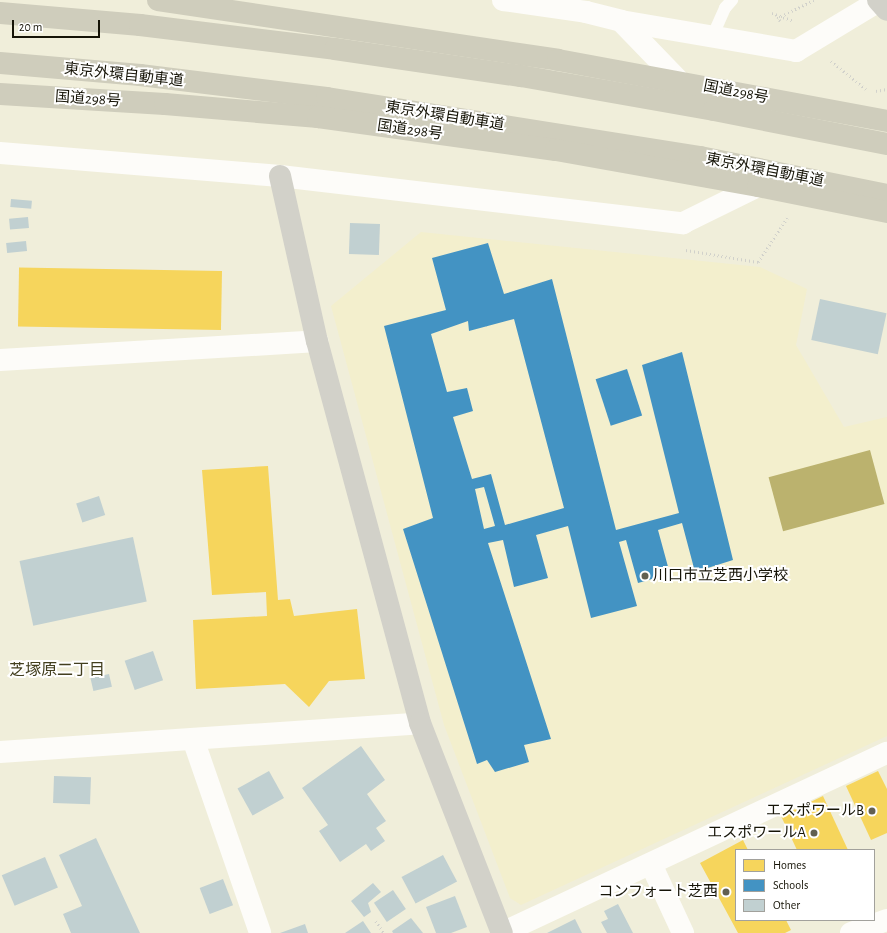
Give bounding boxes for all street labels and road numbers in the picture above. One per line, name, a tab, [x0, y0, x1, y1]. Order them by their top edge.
street label: 東京外環自動車道	[63, 60, 185, 90]
street label: 国道298号	[702, 77, 770, 107]
street label: 国道298号	[54, 88, 122, 110]
street label: 東京外環自動車道	[384, 98, 506, 134]
street label: 国道298号	[376, 116, 444, 144]
street label: 東京外環自動車道	[704, 150, 826, 190]

